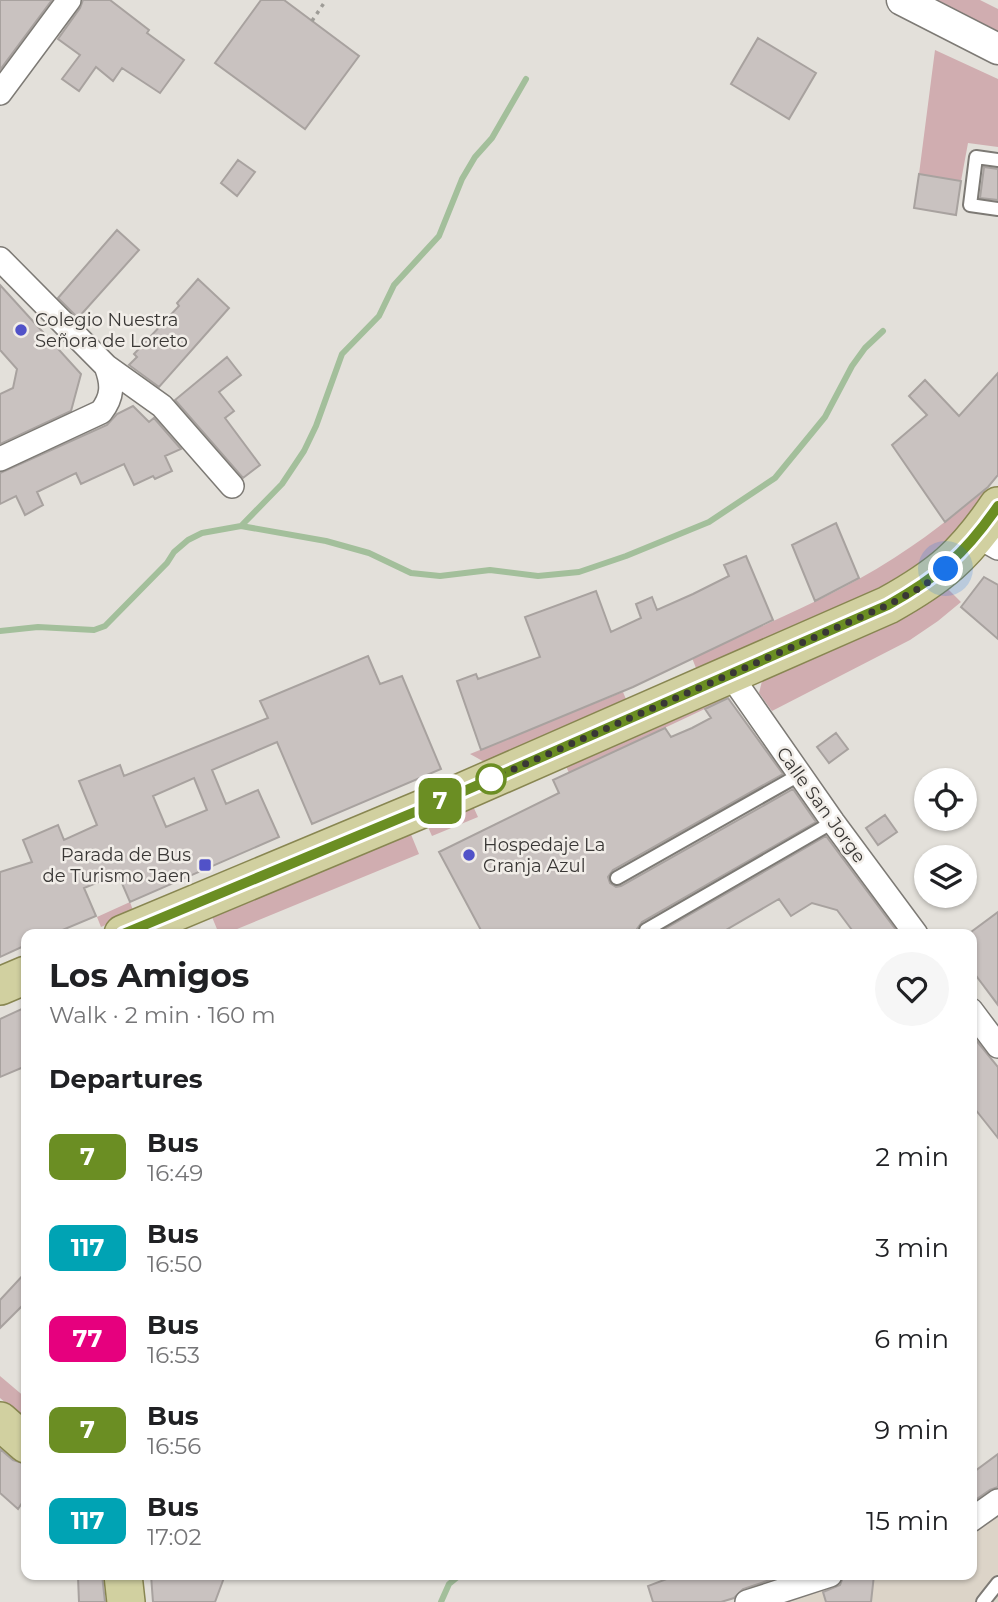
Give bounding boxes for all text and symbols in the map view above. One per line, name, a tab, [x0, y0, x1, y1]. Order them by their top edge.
place label: Colegio Nuestra Señora de Loreto	[35, 309, 188, 352]
marker: Colegio Nuestra Señora de Loreto	[13, 322, 29, 338]
your location	[928, 551, 963, 586]
street label: Calle San Jorge	[772, 743, 870, 867]
unlabelled marker	[476, 764, 506, 794]
map controls	[914, 768, 977, 908]
button: locate	[914, 768, 977, 831]
line badge: 7	[417, 778, 463, 824]
text: 7	[433, 786, 447, 815]
place label: Hospedaje La Granja Azul	[483, 834, 605, 877]
place label: Parada de Bus de Turismo Jaen	[43, 844, 191, 887]
button: layers	[914, 845, 977, 908]
marker: Hospedaje La Granja Azul	[461, 847, 477, 863]
marker: Parada de Bus de Turismo Jaen	[197, 857, 213, 873]
button: heart	[875, 952, 949, 1026]
text: Los Amigos	[49, 955, 249, 995]
text: Walk · 2 min · 160 m	[49, 1001, 276, 1029]
text: Departures	[49, 1063, 203, 1095]
text: Bus	[147, 1127, 199, 1159]
text: 2 min	[875, 1141, 949, 1173]
text: 7	[80, 1142, 95, 1171]
text: 16:49	[147, 1159, 203, 1187]
text: Bus	[147, 1218, 199, 1250]
text: 3 min	[875, 1232, 949, 1264]
text: 117	[71, 1233, 104, 1262]
text: 16:50	[147, 1250, 202, 1278]
text: Bus	[147, 1309, 199, 1341]
text: 6 min	[874, 1323, 949, 1355]
text: 77	[73, 1324, 102, 1353]
text: 16:53	[147, 1341, 200, 1369]
text: Bus	[147, 1400, 199, 1432]
text: 9 min	[874, 1414, 949, 1446]
text: 7	[80, 1415, 95, 1444]
text: 16:56	[147, 1432, 201, 1460]
text: Bus	[147, 1491, 199, 1523]
text: 15 min	[866, 1505, 949, 1537]
text: 117	[71, 1506, 104, 1535]
text: 17:02	[147, 1523, 202, 1551]

